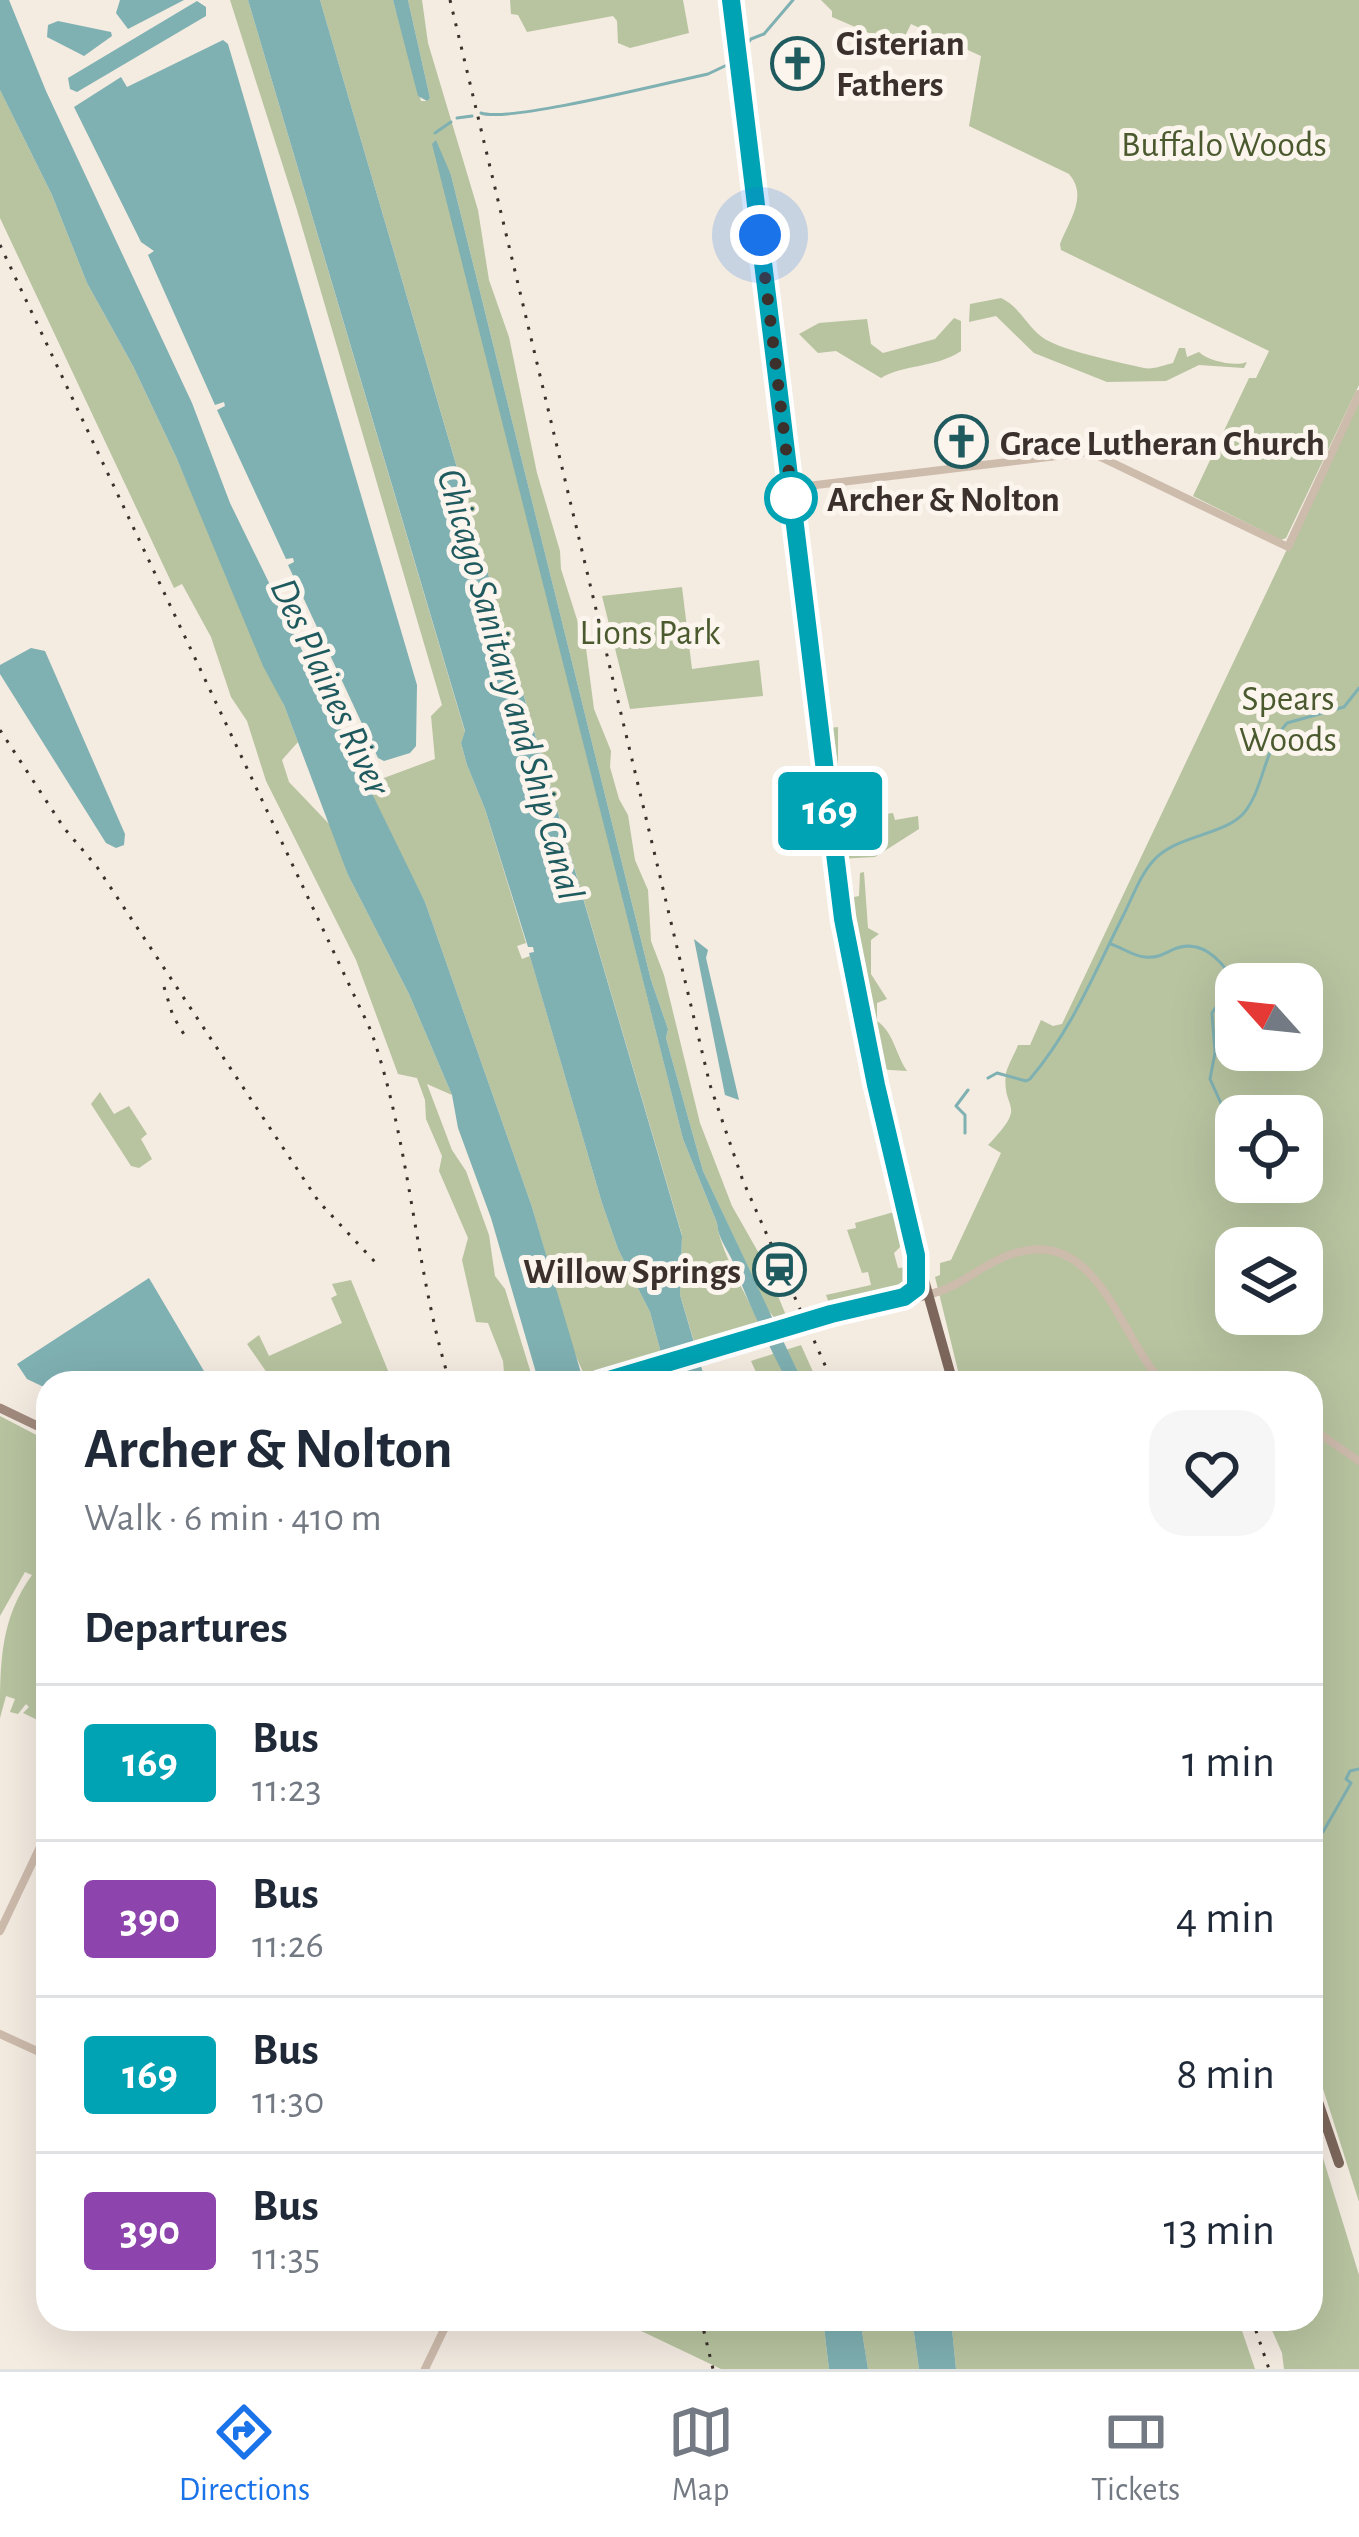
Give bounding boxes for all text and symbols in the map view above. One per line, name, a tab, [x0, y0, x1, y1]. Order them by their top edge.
place label: Cisterian Fathers	[836, 26, 965, 103]
church icon: Cisterian Fathers	[769, 35, 825, 91]
park label: Buffalo Woods	[1121, 127, 1327, 163]
your location	[730, 205, 790, 265]
church icon: Grace Lutheran Church	[933, 414, 989, 470]
place label: Grace Lutheran Church	[1000, 426, 1325, 462]
water label: Chicago Sanitary and Ship Canal	[429, 465, 590, 905]
marker: Archer & Nolton	[766, 473, 816, 523]
place label: Archer & Nolton	[827, 482, 1060, 518]
water label: Des Plaines River	[262, 573, 398, 803]
park label: Lions Park	[580, 615, 721, 651]
park label: Spears Woods	[1239, 681, 1337, 758]
line badge: 169	[761, 772, 899, 850]
text: 169	[802, 790, 858, 832]
north arrow	[1215, 963, 1323, 1071]
map controls	[1215, 963, 1323, 1335]
button: locate	[1215, 1095, 1323, 1203]
button: layers	[1215, 1227, 1323, 1335]
station icon: Willow Springs	[752, 1242, 808, 1298]
place label: Willow Springs	[523, 1254, 741, 1290]
button: heart	[1149, 1410, 1275, 1536]
text: Archer & Nolton	[84, 1421, 453, 1478]
text: Walk · 6 min · 410 m	[84, 1499, 382, 1538]
text: Departures	[84, 1606, 288, 1651]
text: Bus	[252, 1716, 319, 1761]
text: 1 min	[1182, 1740, 1275, 1785]
text: 169	[122, 1742, 178, 1784]
text: 11:23	[252, 1770, 322, 1809]
text: Bus	[252, 1872, 319, 1917]
text: 4 min	[1176, 1896, 1275, 1941]
text: 390	[120, 1898, 180, 1940]
text: 11:26	[252, 1926, 324, 1965]
text: Bus	[252, 2028, 319, 2073]
text: 8 min	[1176, 2052, 1275, 2097]
text: 169	[122, 2054, 178, 2096]
text: 11:30	[252, 2082, 324, 2121]
text: Bus	[252, 2184, 319, 2229]
text: 13 min	[1163, 2208, 1275, 2253]
text: 390	[120, 2210, 180, 2252]
text: 11:35	[252, 2238, 320, 2277]
tab: Directions	[179, 2399, 310, 2511]
tab: Map	[668, 2399, 734, 2511]
tab: Tickets	[1091, 2399, 1180, 2511]

